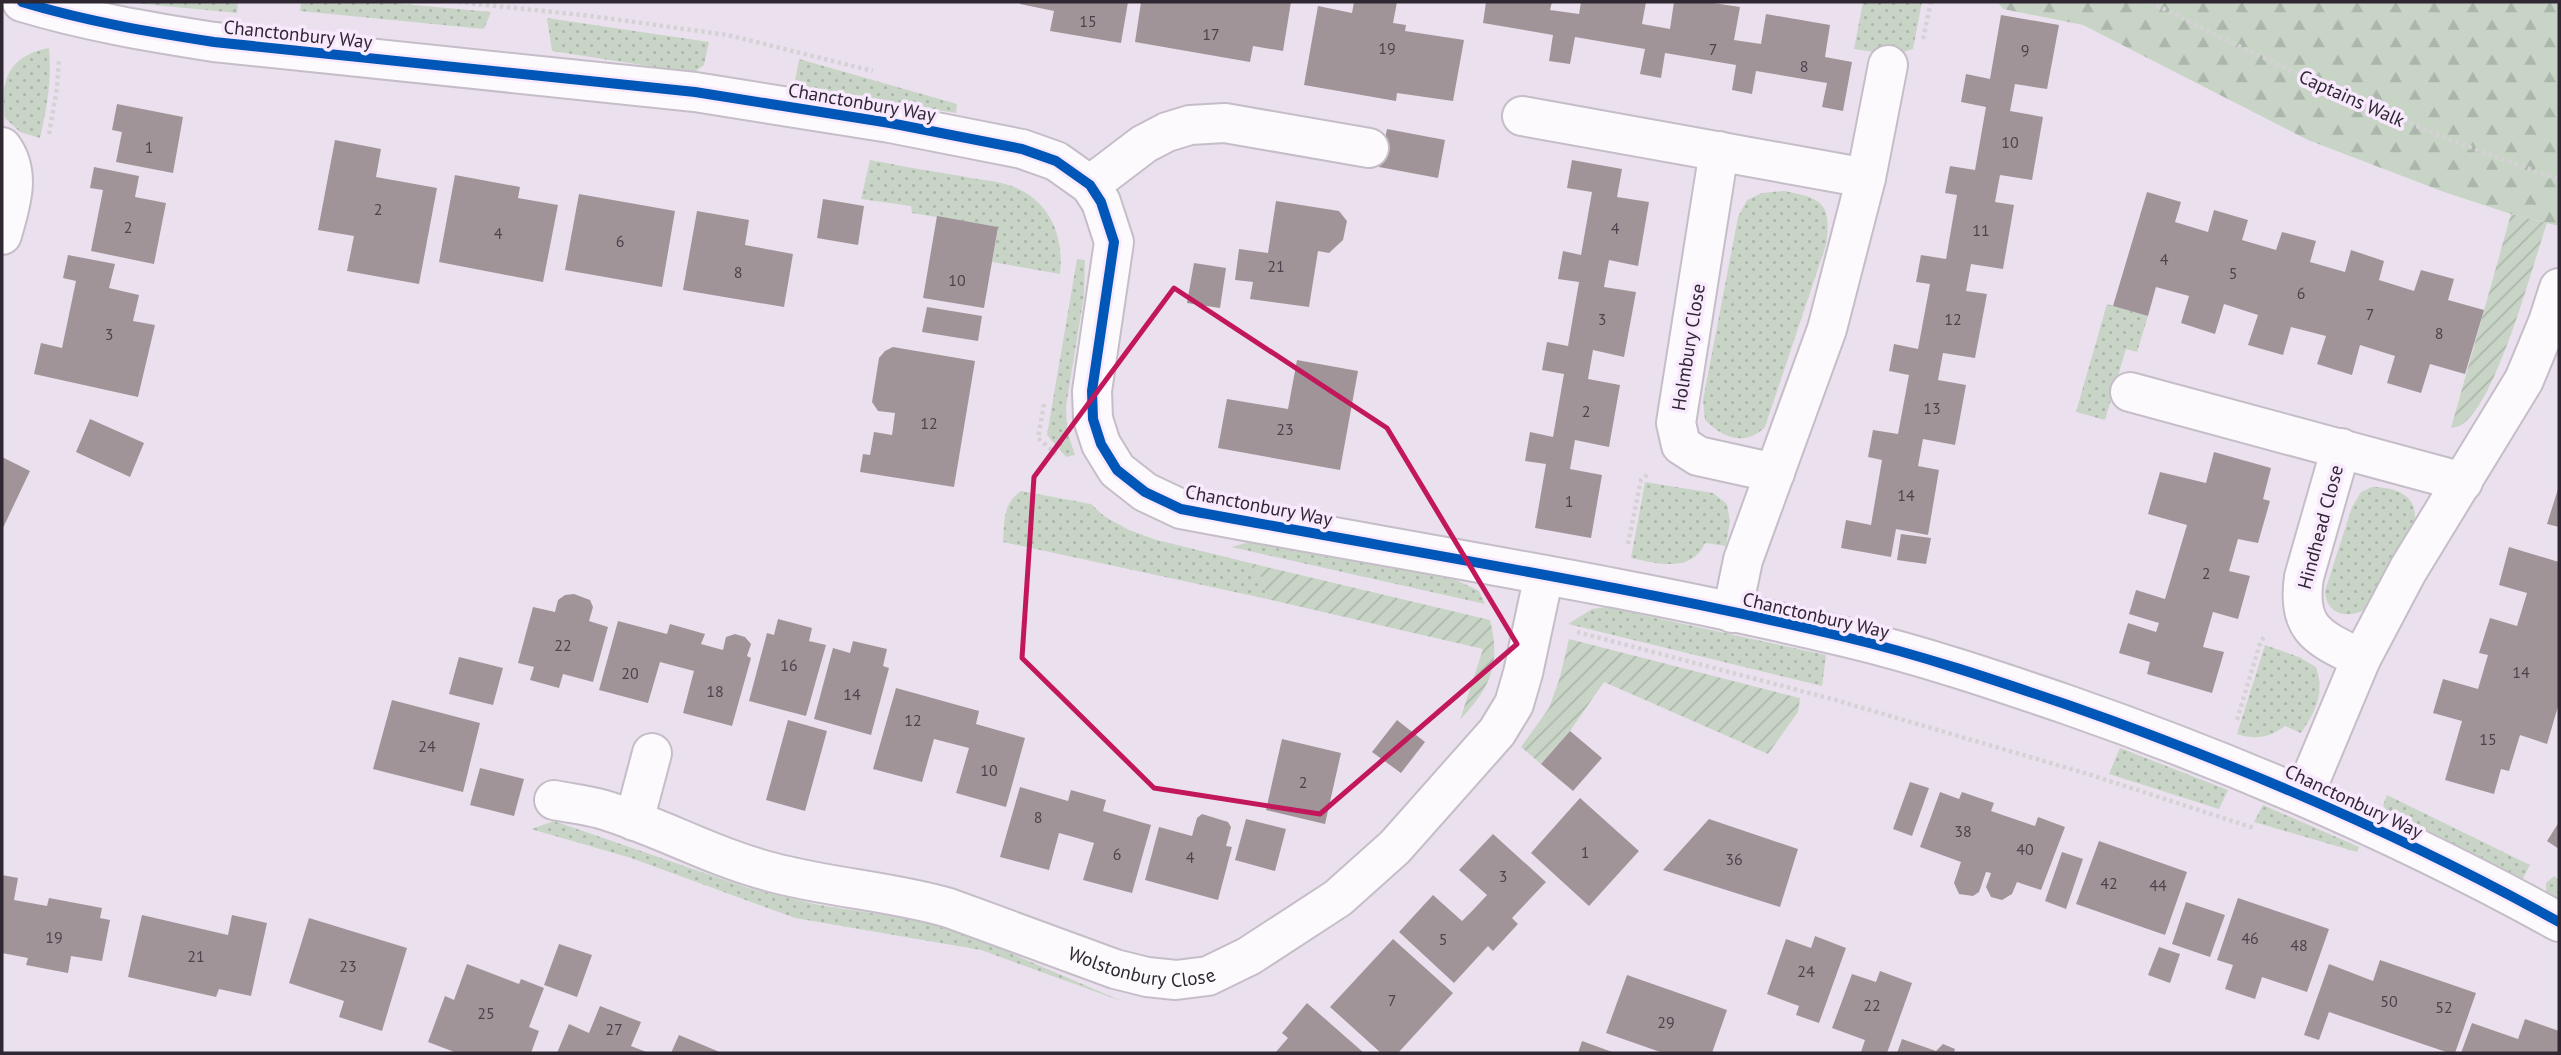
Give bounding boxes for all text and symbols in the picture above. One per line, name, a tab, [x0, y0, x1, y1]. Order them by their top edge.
house number: 15	[1079, 11, 1097, 31]
street label: Chanctonbury Way	[222, 14, 374, 54]
house number: 17	[1202, 24, 1220, 44]
house number: 19	[1378, 38, 1396, 58]
house number: 7	[1709, 39, 1717, 59]
house number: 9	[2021, 40, 2029, 60]
house number: 8	[1800, 56, 1808, 76]
street label: Captains Walk	[2295, 64, 2409, 132]
street label: Chanctonbury Way	[786, 77, 938, 127]
house number: 10	[2001, 132, 2019, 152]
house number: 1	[145, 137, 153, 157]
house number: 2	[374, 199, 382, 219]
house number: 2	[124, 217, 132, 237]
house number: 4	[1611, 218, 1620, 238]
house number: 11	[1972, 220, 1990, 240]
house number: 4	[494, 223, 503, 243]
house number: 6	[616, 231, 624, 251]
house number: 4	[2160, 249, 2169, 269]
house number: 21	[1267, 256, 1285, 276]
house number: 8	[734, 262, 742, 282]
house number: 5	[2229, 263, 2237, 283]
house number: 10	[948, 270, 966, 290]
street label: Holmbury Close	[1666, 282, 1710, 412]
house number: 6	[2297, 283, 2305, 303]
house number: 7	[2366, 304, 2374, 324]
house number: 3	[1598, 309, 1606, 329]
house number: 12	[1944, 309, 1962, 329]
house number: 8	[2435, 323, 2443, 343]
house number: 3	[105, 324, 113, 344]
house number: 13	[1923, 398, 1941, 418]
house number: 2	[1582, 401, 1590, 421]
house number: 12	[920, 413, 938, 433]
house number: 23	[1276, 419, 1294, 439]
street label: Hindhead Close	[2292, 462, 2348, 592]
street label: Chanctonbury Way	[1183, 479, 1335, 531]
house number: 14	[1897, 485, 1915, 505]
house number: 1	[1565, 491, 1573, 511]
house number: 2	[2202, 563, 2210, 583]
street label: Chanctonbury Way	[1740, 586, 1892, 644]
house number: 22	[554, 635, 572, 655]
house number: 16	[780, 655, 798, 675]
house number: 14	[2512, 662, 2530, 682]
house number: 20	[621, 663, 639, 683]
house number: 18	[706, 681, 724, 701]
house number: 14	[843, 684, 861, 704]
house number: 12	[904, 710, 922, 730]
house number: 15	[2479, 729, 2497, 749]
house number: 24	[418, 736, 436, 756]
street label: Chanctonbury Way	[2281, 759, 2427, 844]
house number: 10	[980, 760, 998, 780]
house number: 2	[1299, 772, 1307, 792]
house number: 8	[1034, 807, 1042, 827]
house number: 38	[1954, 821, 1972, 841]
house number: 40	[2016, 839, 2034, 859]
house number: 1	[1581, 842, 1589, 862]
house number: 6	[1113, 844, 1121, 864]
house number: 4	[1186, 847, 1195, 867]
house number: 36	[1725, 849, 1743, 869]
house number: 3	[1499, 866, 1507, 886]
house number: 42	[2100, 873, 2118, 893]
house number: 44	[2149, 875, 2167, 895]
house number: 19	[45, 927, 63, 947]
house number: 46	[2241, 928, 2259, 948]
house number: 5	[1439, 929, 1447, 949]
house number: 48	[2290, 935, 2308, 955]
street label: Wolstonbury Close	[1065, 941, 1219, 993]
house number: 21	[187, 946, 205, 966]
house number: 23	[339, 956, 357, 976]
house number: 24	[1797, 961, 1815, 981]
house number: 7	[1388, 990, 1396, 1010]
house number: 50	[2380, 991, 2398, 1011]
house number: 22	[1863, 995, 1881, 1015]
house number: 52	[2435, 997, 2453, 1017]
house number: 25	[477, 1003, 495, 1023]
house number: 29	[1657, 1012, 1675, 1032]
house number: 27	[605, 1019, 623, 1039]

